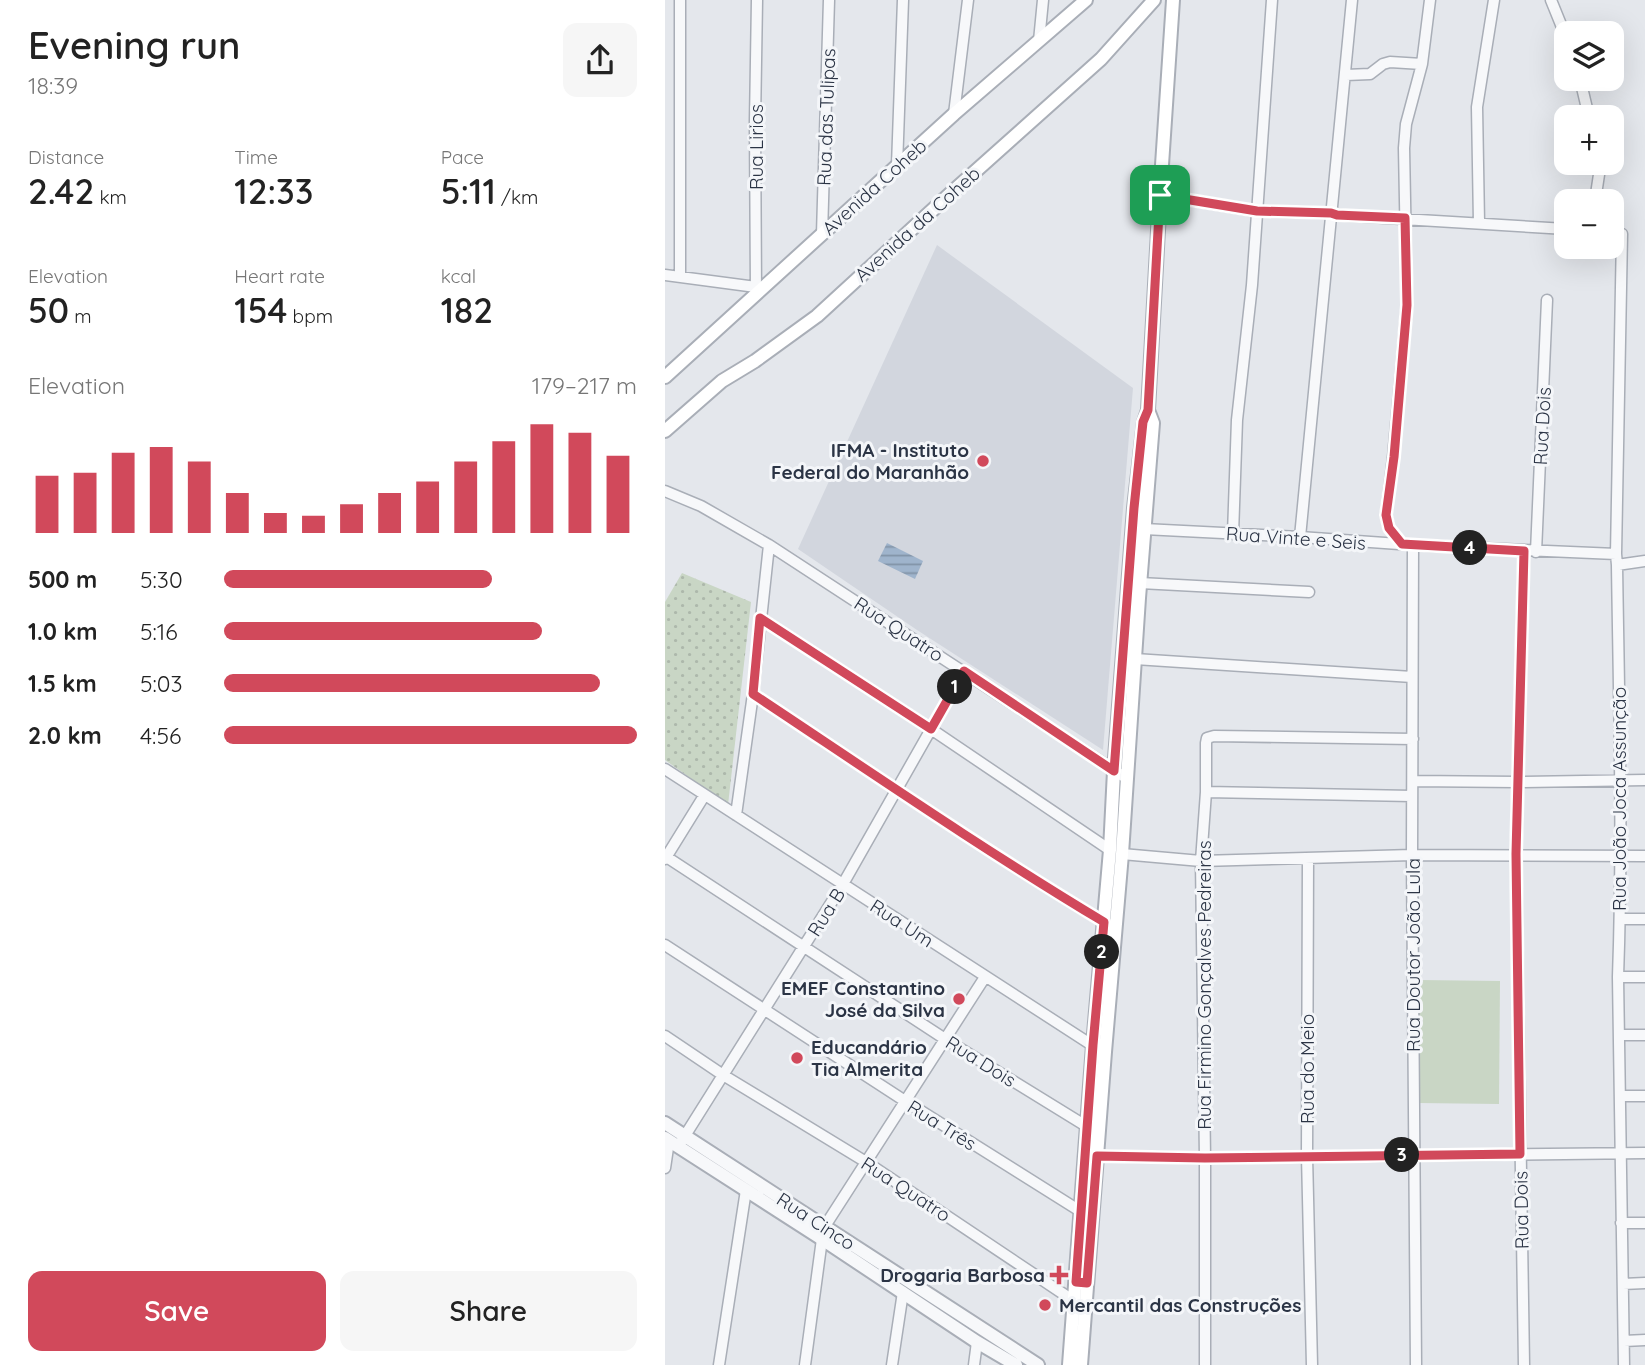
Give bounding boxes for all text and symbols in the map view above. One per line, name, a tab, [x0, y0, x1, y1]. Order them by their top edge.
text: Evening run	[28, 21, 241, 69]
map controls	[1554, 21, 1624, 259]
button: layers	[1554, 21, 1624, 91]
button: share	[563, 23, 637, 97]
street label: Rua das Tulipas	[812, 48, 840, 186]
text: 18:39	[28, 71, 78, 100]
street label: Rua Lirios	[744, 104, 768, 190]
button: +	[1554, 105, 1624, 175]
street label: Avenida Coheb	[817, 134, 931, 240]
text: Distance	[28, 145, 104, 169]
text: Time	[234, 145, 278, 169]
text: Pace	[441, 145, 484, 169]
street label: Avenida da Coheb	[849, 161, 985, 287]
pin	[1130, 165, 1190, 225]
text: 2.42	[28, 169, 94, 213]
text: 12:33	[234, 169, 313, 213]
text: 5:11	[441, 169, 496, 213]
icon: arrive	[1141, 176, 1179, 214]
text: km	[94, 185, 127, 209]
text: /km	[496, 185, 538, 209]
button: −	[1554, 189, 1624, 259]
text: Elevation	[28, 264, 108, 288]
text: Heart rate	[234, 264, 325, 288]
text: kcal	[441, 264, 476, 288]
text: 50	[28, 288, 69, 332]
text: 154	[234, 288, 287, 332]
text: 182	[441, 288, 493, 332]
text: m	[69, 304, 92, 328]
text: bpm	[287, 304, 333, 328]
text: Elevation	[28, 371, 125, 400]
text: 179–217 m	[532, 371, 637, 400]
street label: Rua Dois	[1528, 386, 1556, 466]
place label: IFMA - Instituto Federal do Maranhão	[771, 438, 969, 484]
marker: IFMA - Instituto Federal do Maranhão	[975, 453, 991, 469]
street label: Rua Vinte e Seis	[1225, 521, 1367, 555]
pin: 4	[1453, 530, 1487, 566]
text: 4	[1464, 535, 1475, 559]
text: 500 m	[28, 565, 97, 594]
text: 5:30	[140, 565, 183, 594]
street label: Rua Quatro	[850, 591, 948, 667]
text: 1.0 km	[28, 617, 98, 646]
text: 5:16	[140, 617, 178, 646]
text: 1.5 km	[28, 669, 97, 698]
text: 5:03	[140, 669, 183, 698]
pin: 1	[937, 670, 973, 704]
text: 1	[951, 674, 958, 698]
street label: Rua João Joca Assunção	[1607, 687, 1631, 911]
text: 2.0 km	[28, 721, 102, 750]
text: 4:56	[140, 721, 181, 750]
street label: Rua Firmino Gonçalves Pedreiras	[1192, 840, 1216, 1130]
street label: Rua Doutor João Lula	[1401, 858, 1425, 1052]
street label: Rua B	[802, 883, 850, 941]
street label: Rua Um	[866, 894, 938, 952]
pin: 2	[1085, 934, 1119, 970]
text: 2	[1096, 939, 1107, 963]
place label: EMEF Constantino José da Silva	[781, 976, 945, 1022]
marker: EMEF Constantino José da Silva	[951, 991, 967, 1007]
street label: Rua do Meio	[1295, 1014, 1319, 1124]
street label: Rua Dois	[941, 1030, 1021, 1092]
place label: Educandário Tia Almerita	[811, 1035, 927, 1081]
marker: Educandário Tia Almerita	[789, 1050, 805, 1066]
street label: Rua Três	[903, 1094, 981, 1156]
pin: 3	[1385, 1138, 1419, 1172]
text: 3	[1396, 1142, 1407, 1166]
street label: Rua Quatro	[857, 1151, 955, 1227]
street label: Rua Dois	[1508, 1171, 1534, 1249]
street label: Rua Cinco	[772, 1187, 860, 1255]
place label: Drogaria Barbosa	[880, 1263, 1045, 1287]
marker: Drogaria Barbosa	[1051, 1267, 1067, 1283]
button: Save	[28, 1271, 326, 1351]
button: Share	[340, 1271, 637, 1351]
place label: Mercantil das Construções	[1059, 1293, 1301, 1317]
marker: Mercantil das Construções	[1037, 1297, 1053, 1313]

